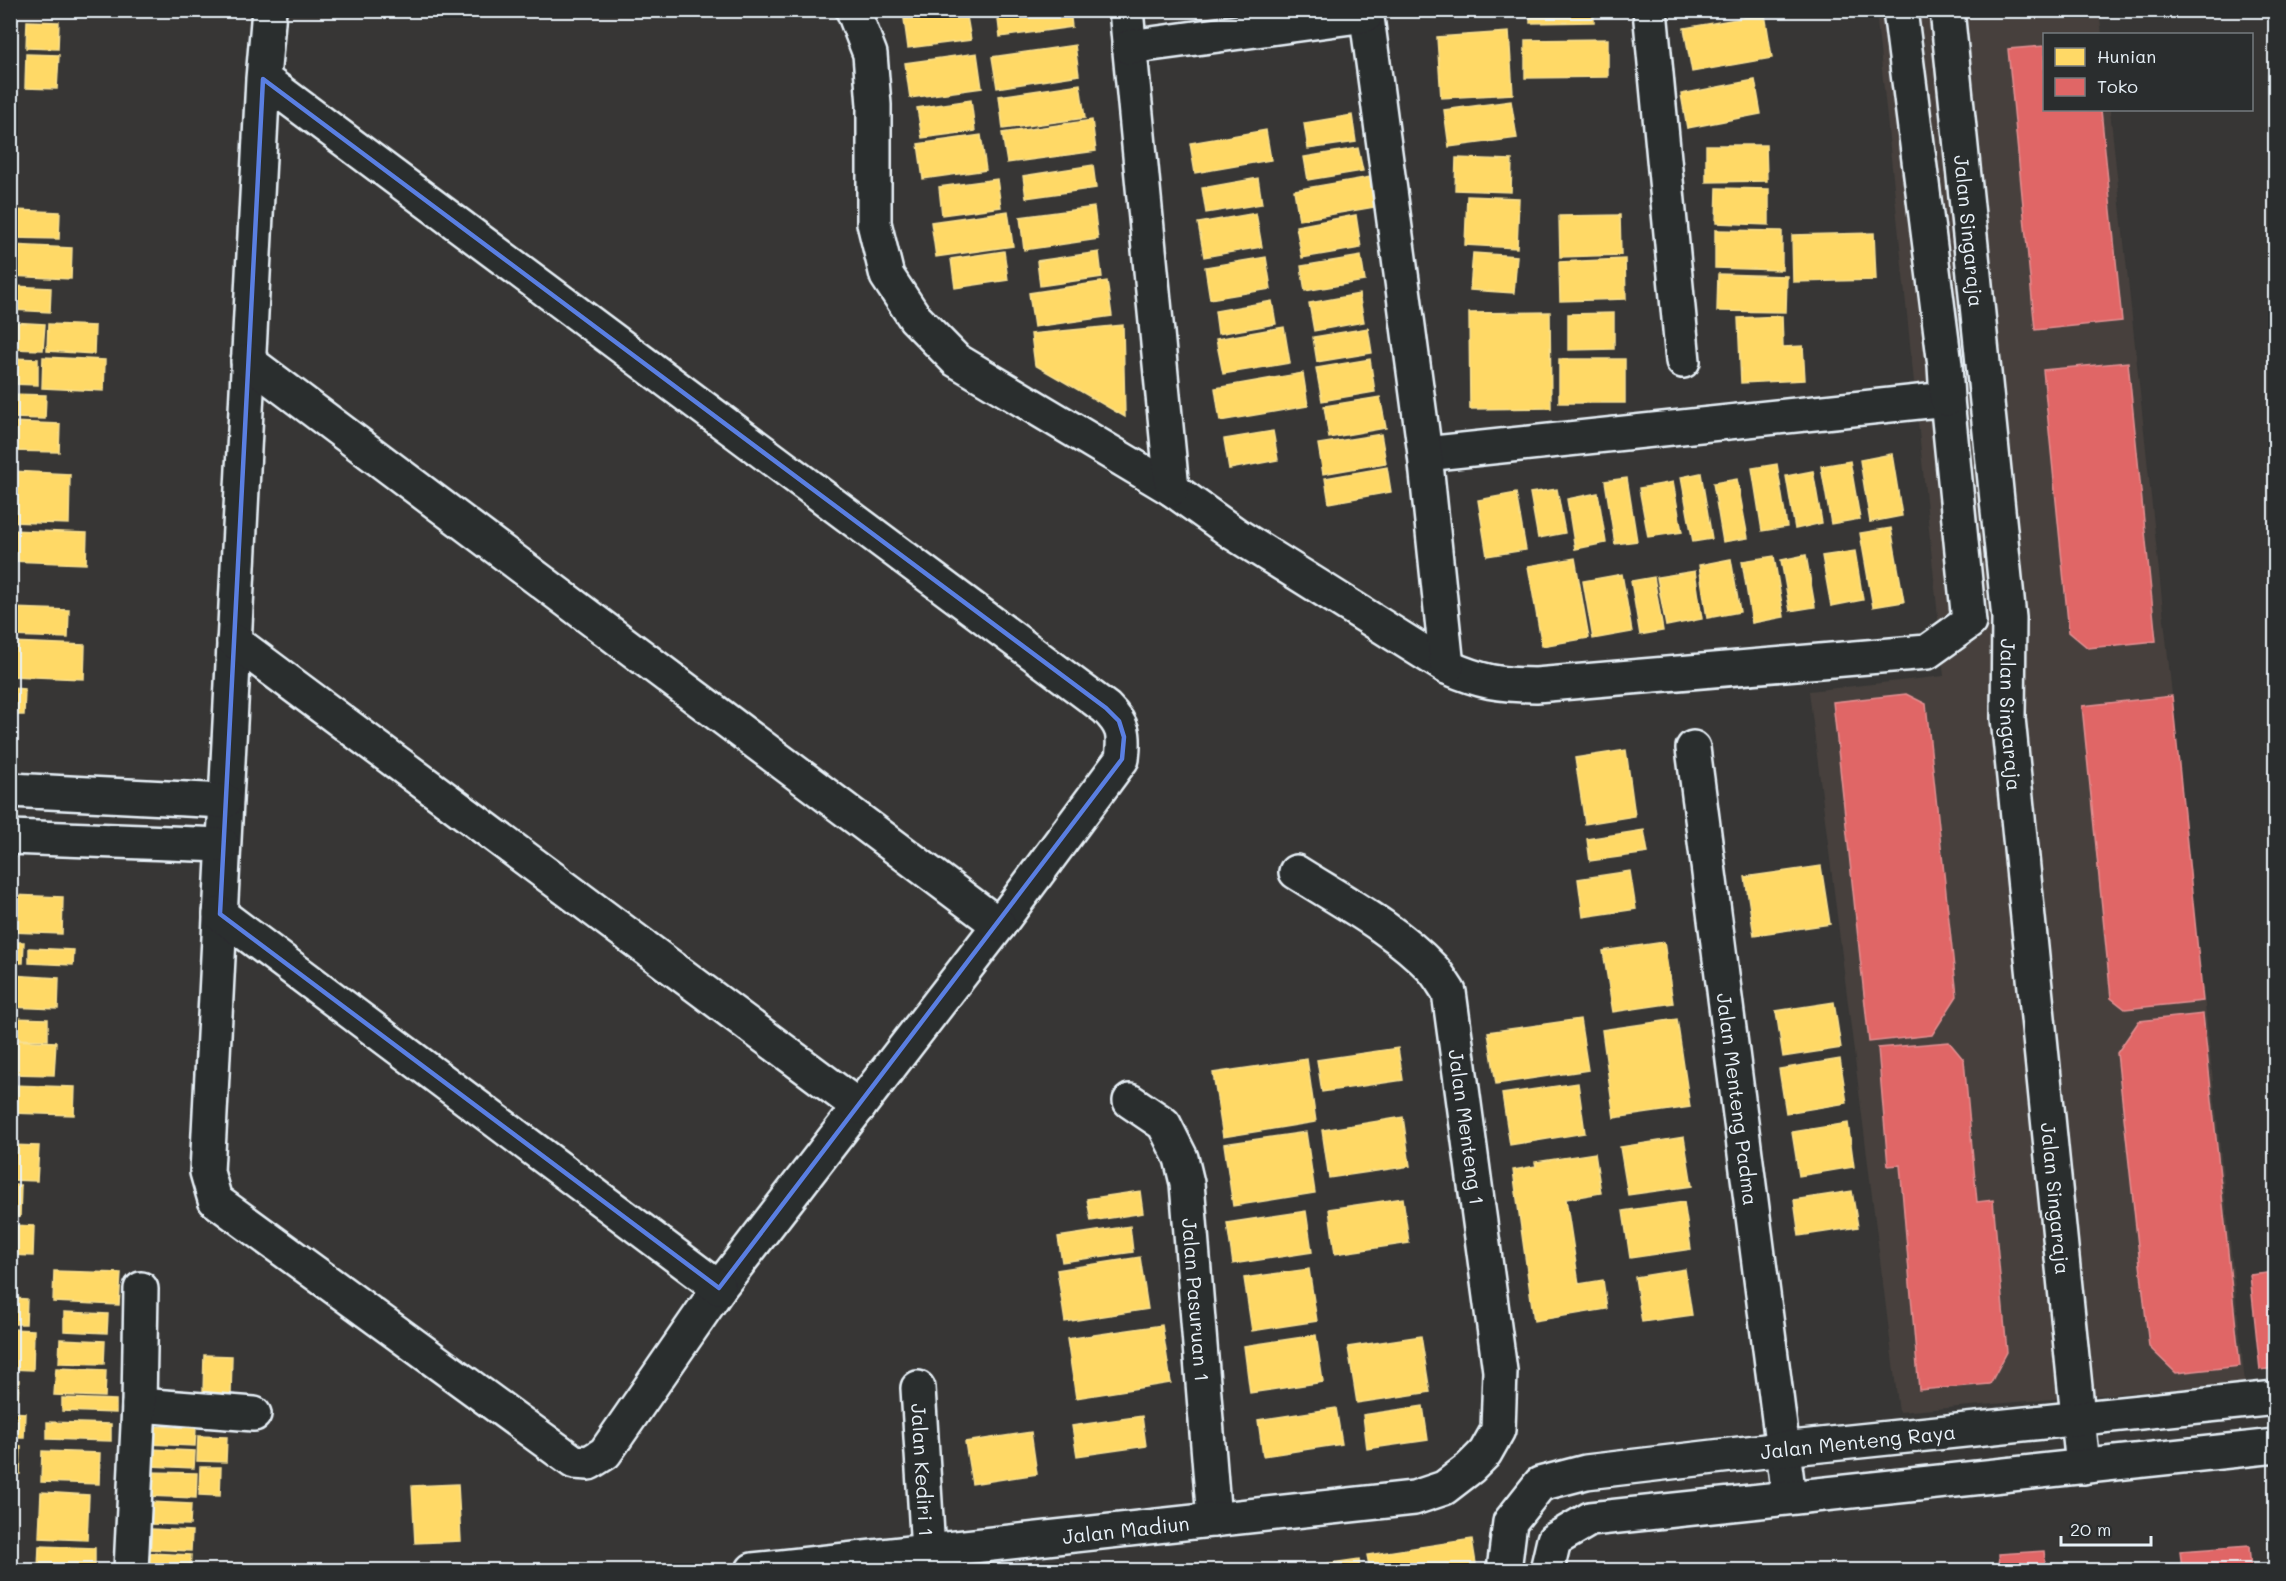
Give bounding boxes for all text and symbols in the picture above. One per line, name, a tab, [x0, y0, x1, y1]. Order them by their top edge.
legend	[2043, 33, 2253, 111]
text: Hunian	[2097, 44, 2156, 68]
text: Toko	[2097, 74, 2138, 98]
street label: Jalan Singaraja	[1949, 154, 1990, 308]
street label: Jalan Singaraja	[1995, 638, 2028, 792]
street label: Jalan Menteng Padma	[1712, 991, 1765, 1207]
street label: Jalan Menteng 1	[1443, 1047, 1491, 1207]
street label: Jalan Singaraja	[2036, 1121, 2077, 1276]
street label: Jalan Pasuruan 1	[1177, 1217, 1216, 1383]
street label: Jalan Kediri 1	[906, 1403, 940, 1537]
street label: Jalan Menteng Raya	[1759, 1418, 1957, 1464]
scale bar	[2061, 1509, 2151, 1547]
street label: Jalan Madiun	[1061, 1510, 1191, 1549]
text: 20 m	[2070, 1517, 2111, 1541]

